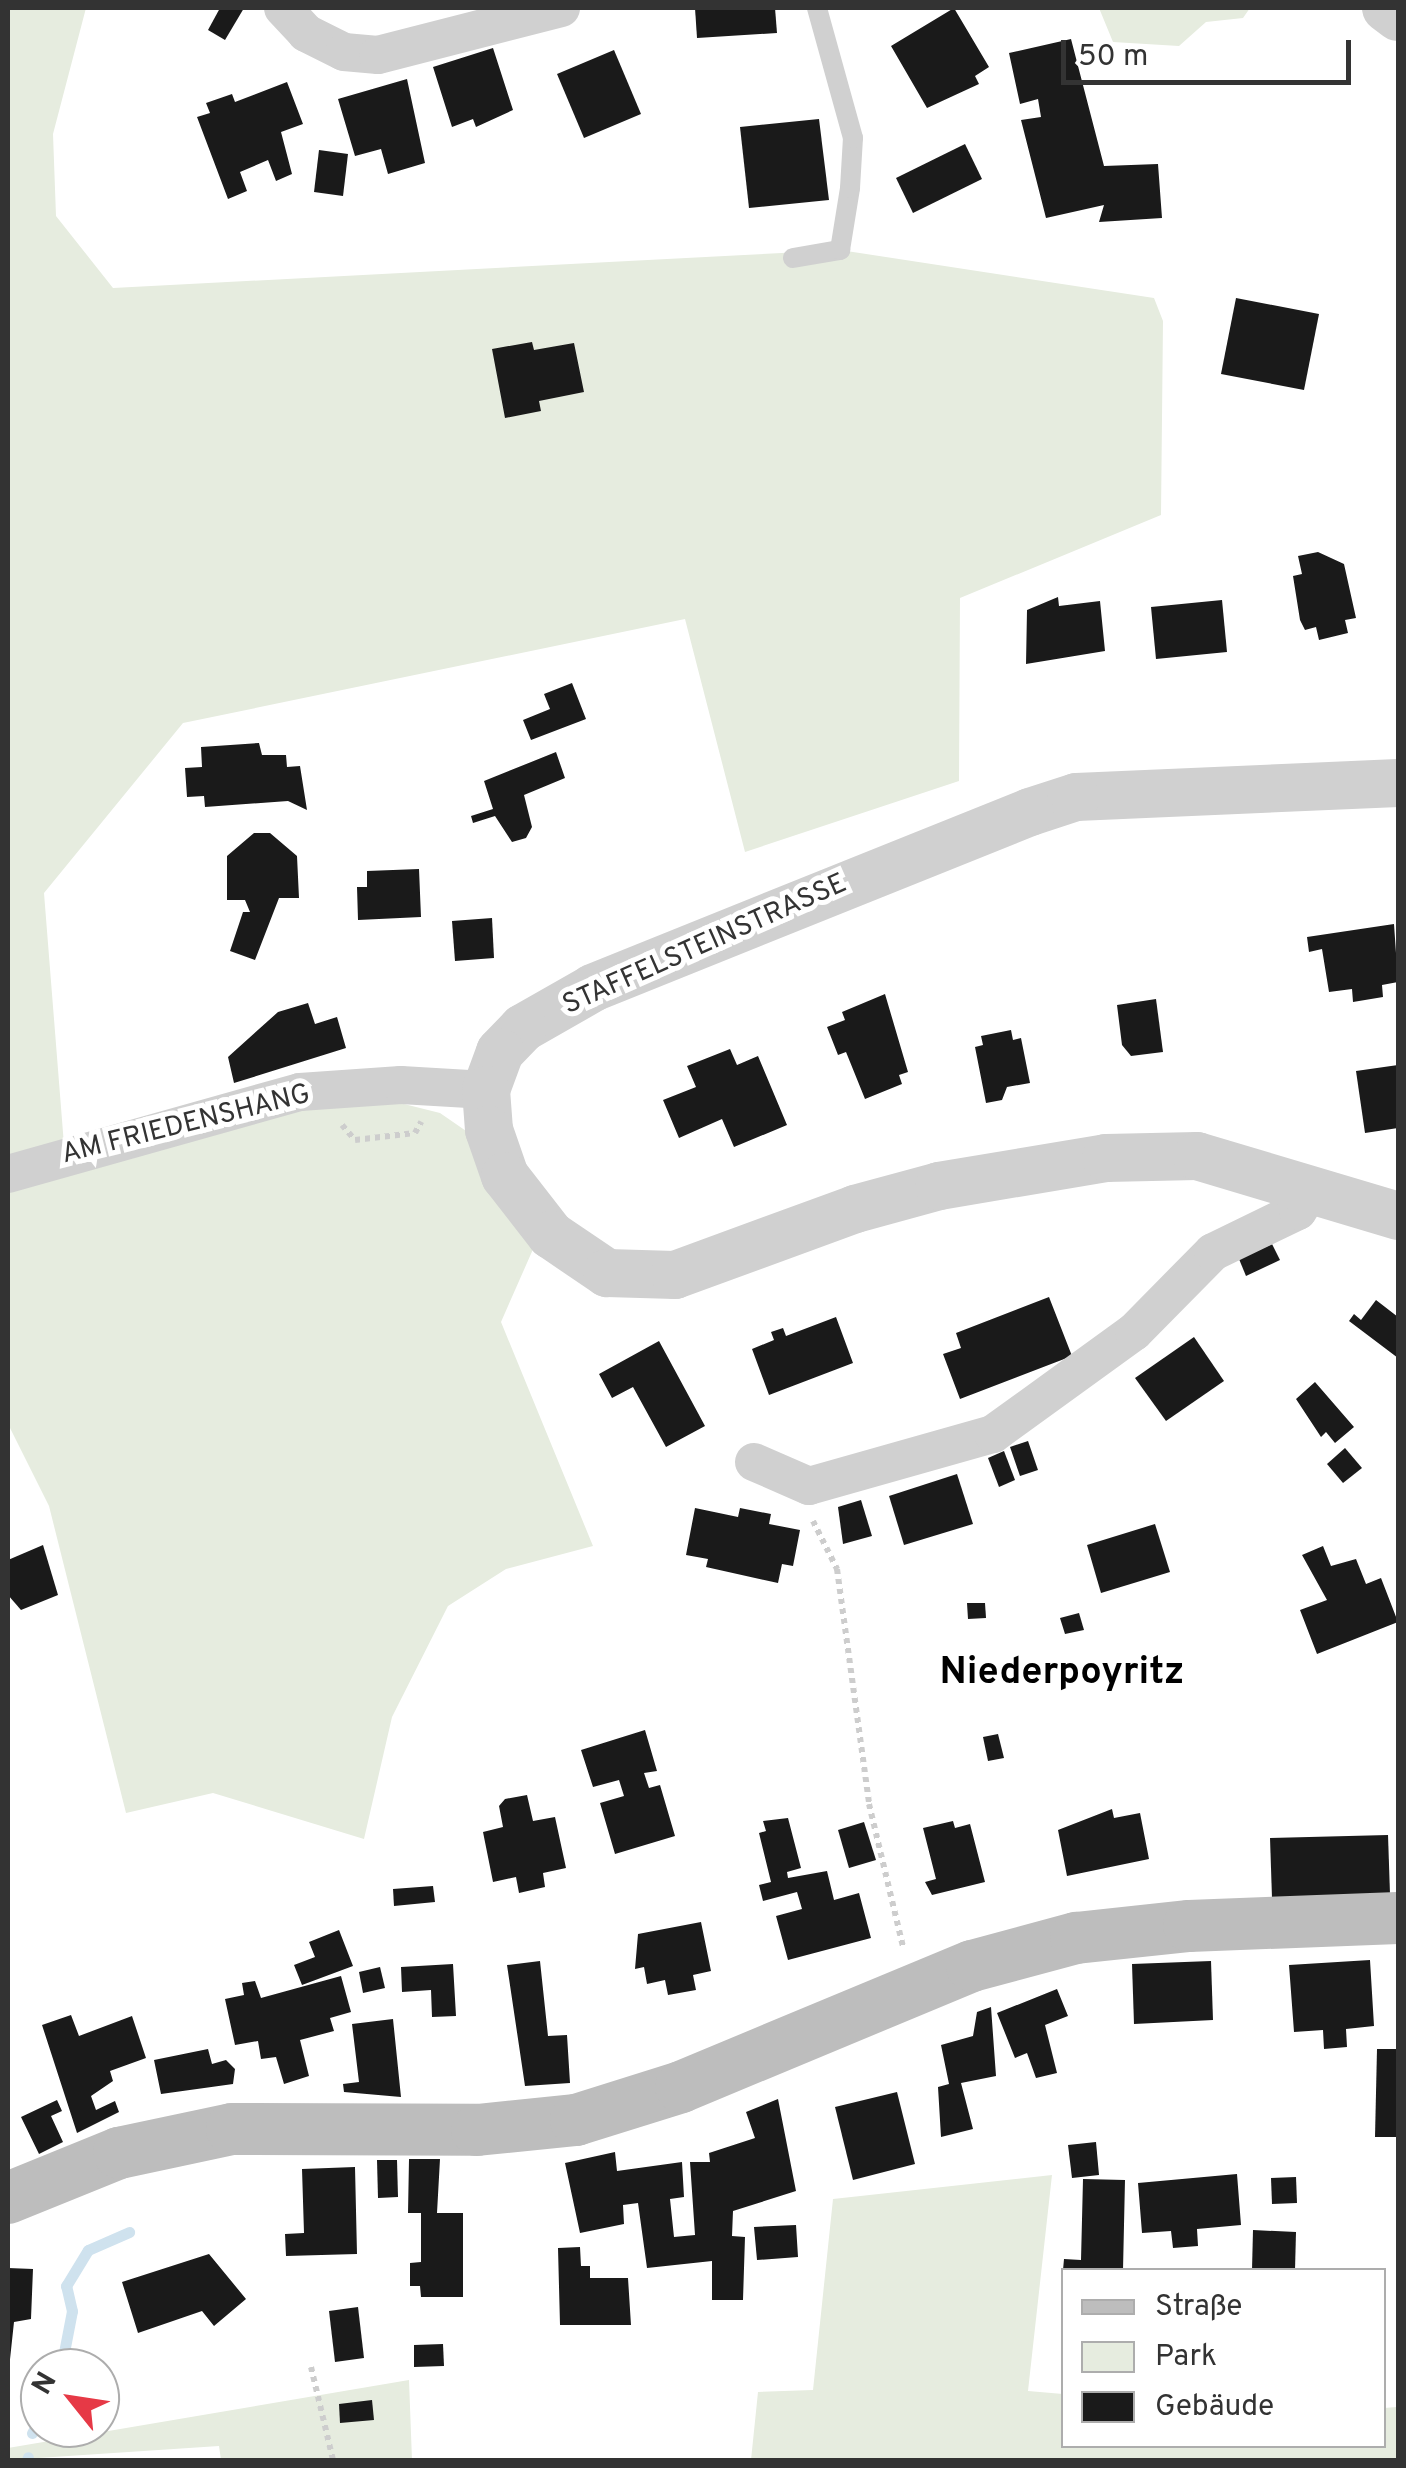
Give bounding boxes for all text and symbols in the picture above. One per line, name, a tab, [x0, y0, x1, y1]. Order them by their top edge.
scale bar	[1066, 20, 1356, 82]
text: 50 m	[1078, 39, 1148, 76]
street label: STAFFELSTEINSTRASSE	[558, 867, 852, 1023]
street label: AM FRIEDENSHANG	[58, 1078, 314, 1172]
district label: Niederpoyritz	[940, 1651, 1184, 1697]
legend	[1061, 2268, 1386, 2448]
text: Straße	[1155, 2289, 1242, 2326]
text: Park	[1155, 2339, 1217, 2376]
north arrow	[20, 2348, 120, 2448]
text: N	[25, 2366, 66, 2402]
text: Gebäude	[1155, 2389, 1274, 2426]

